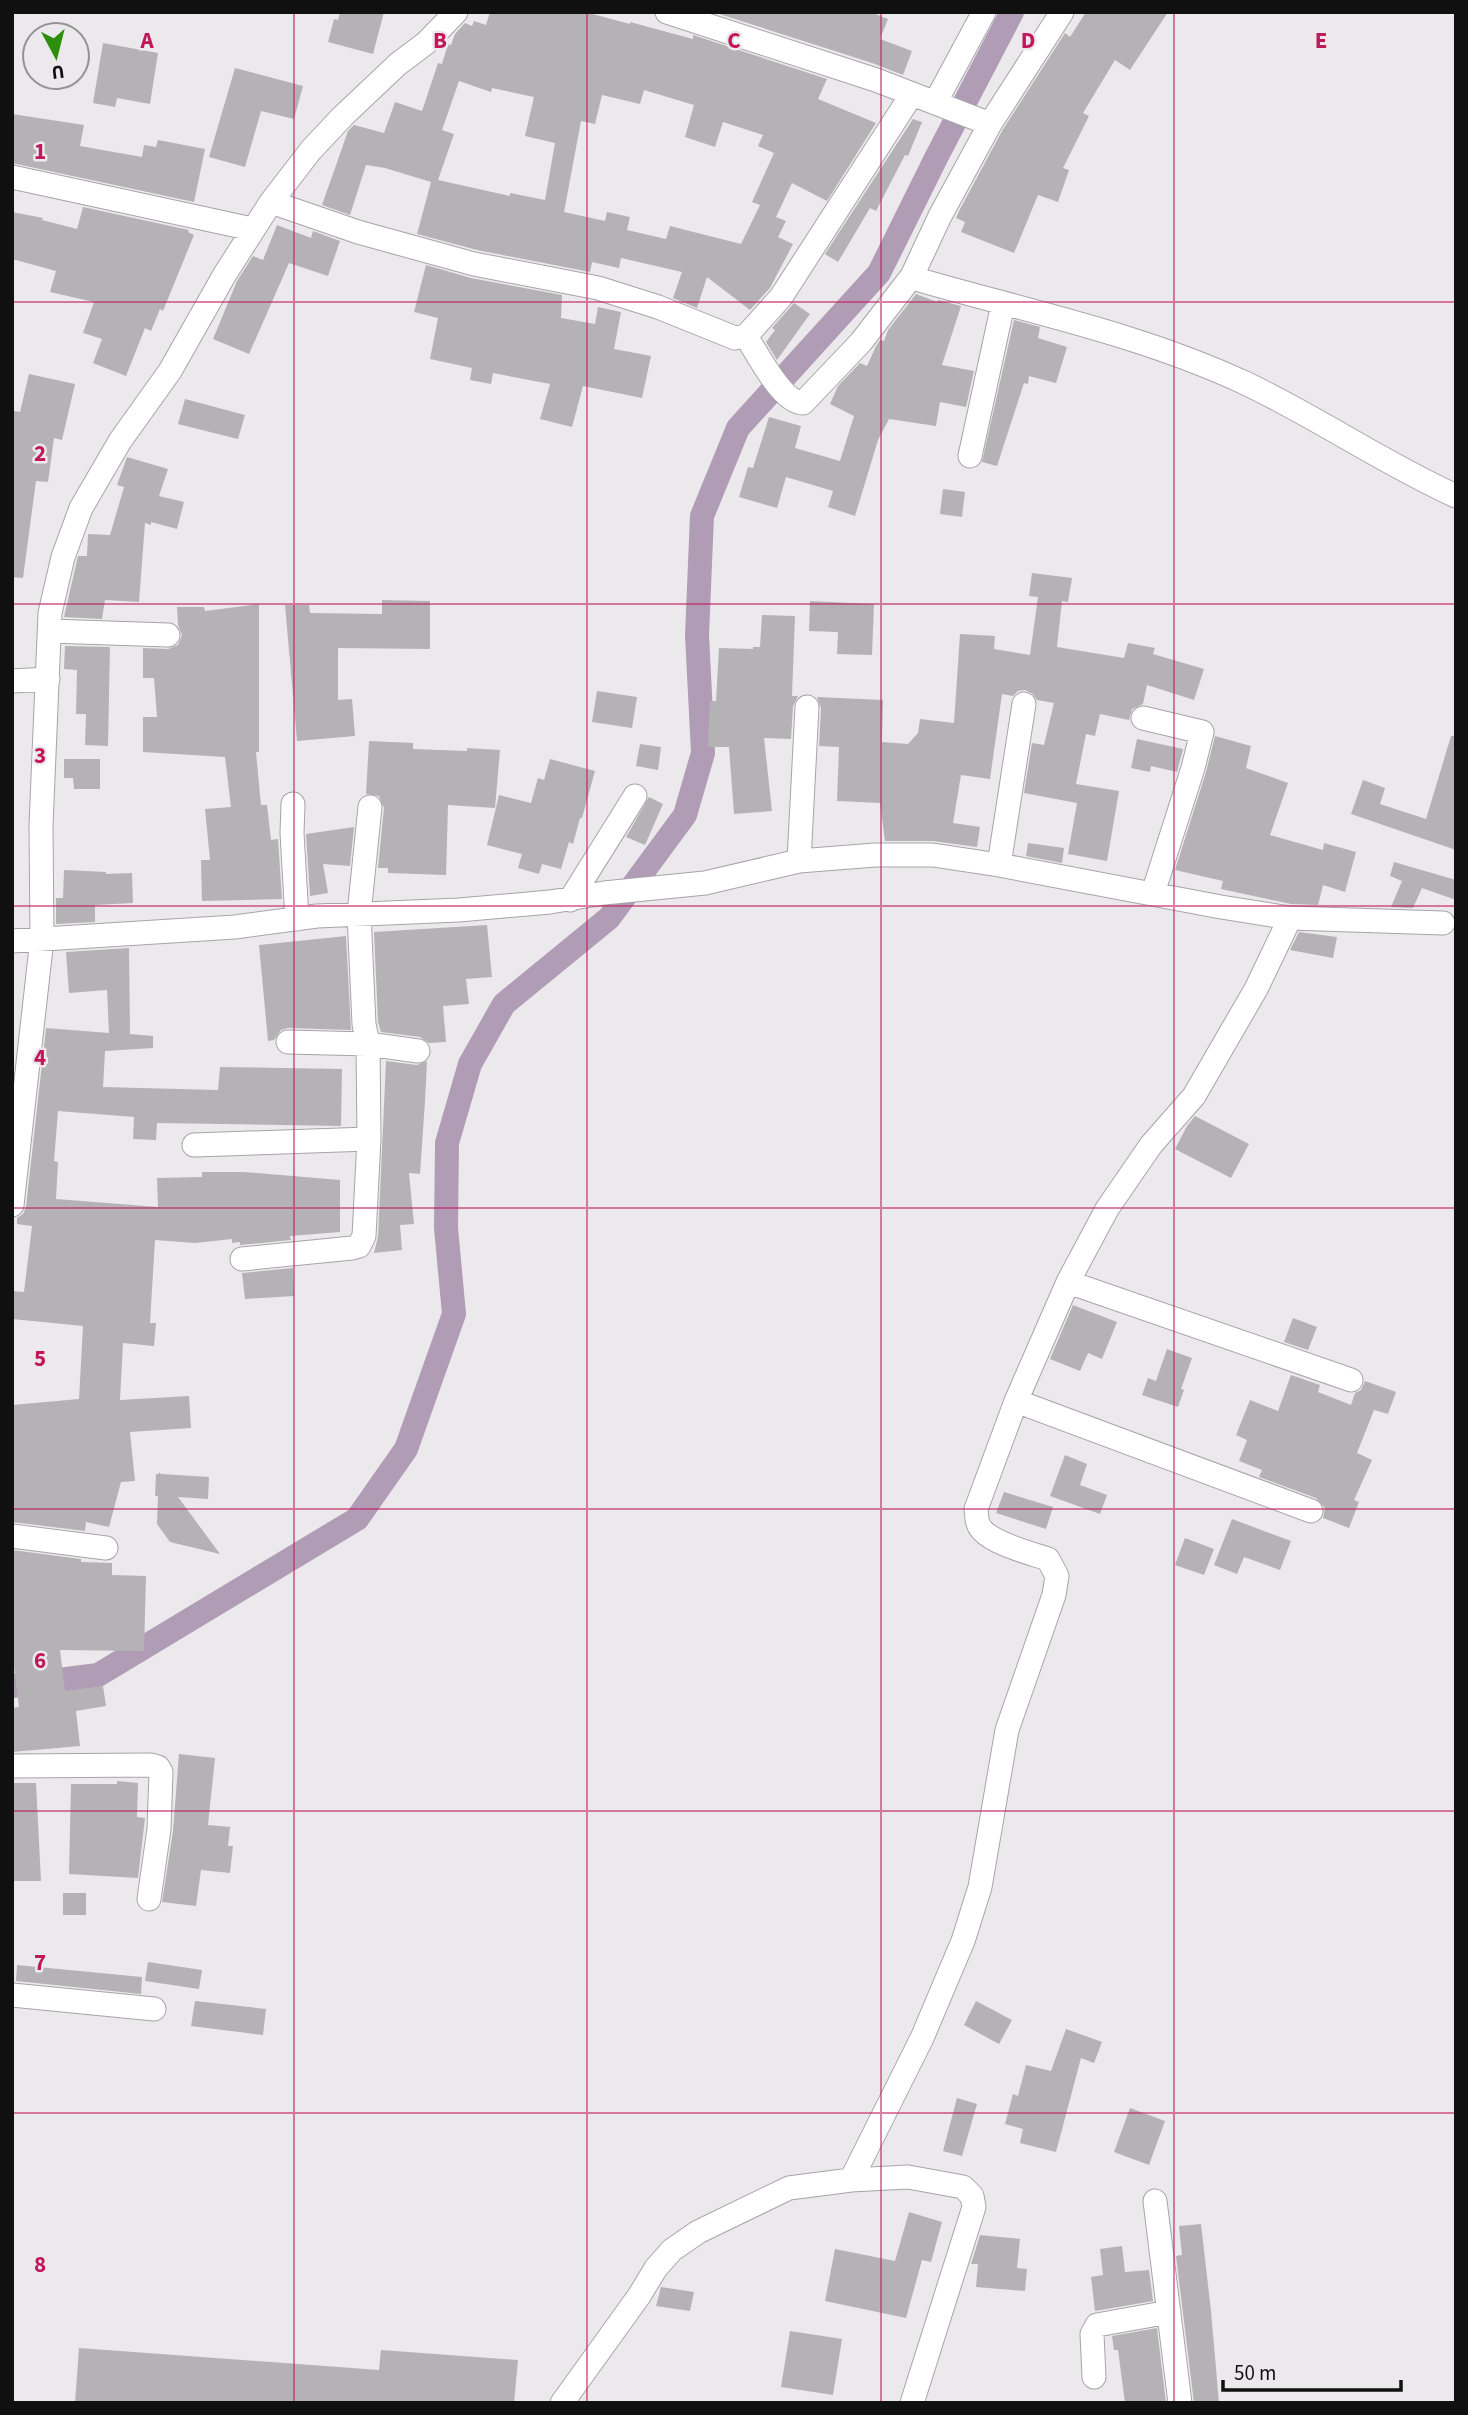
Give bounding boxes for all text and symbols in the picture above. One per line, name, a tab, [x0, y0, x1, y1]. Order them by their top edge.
north arrow	[21, 21, 91, 91]
text: A	[139, 24, 154, 57]
text: B	[433, 24, 447, 57]
text: C	[727, 24, 741, 57]
text: D	[1021, 24, 1035, 57]
text: E	[1315, 24, 1327, 57]
text: U	[50, 57, 66, 86]
text: 1	[34, 135, 46, 168]
text: 2	[34, 437, 46, 470]
text: 3	[34, 739, 46, 772]
text: 4	[34, 1041, 46, 1074]
text: 5	[34, 1342, 46, 1375]
text: 6	[34, 1644, 46, 1677]
text: 7	[34, 1946, 46, 1979]
text: 8	[34, 2248, 46, 2281]
scale bar	[1223, 2348, 1402, 2392]
text: 50 m	[1234, 2358, 1276, 2388]

